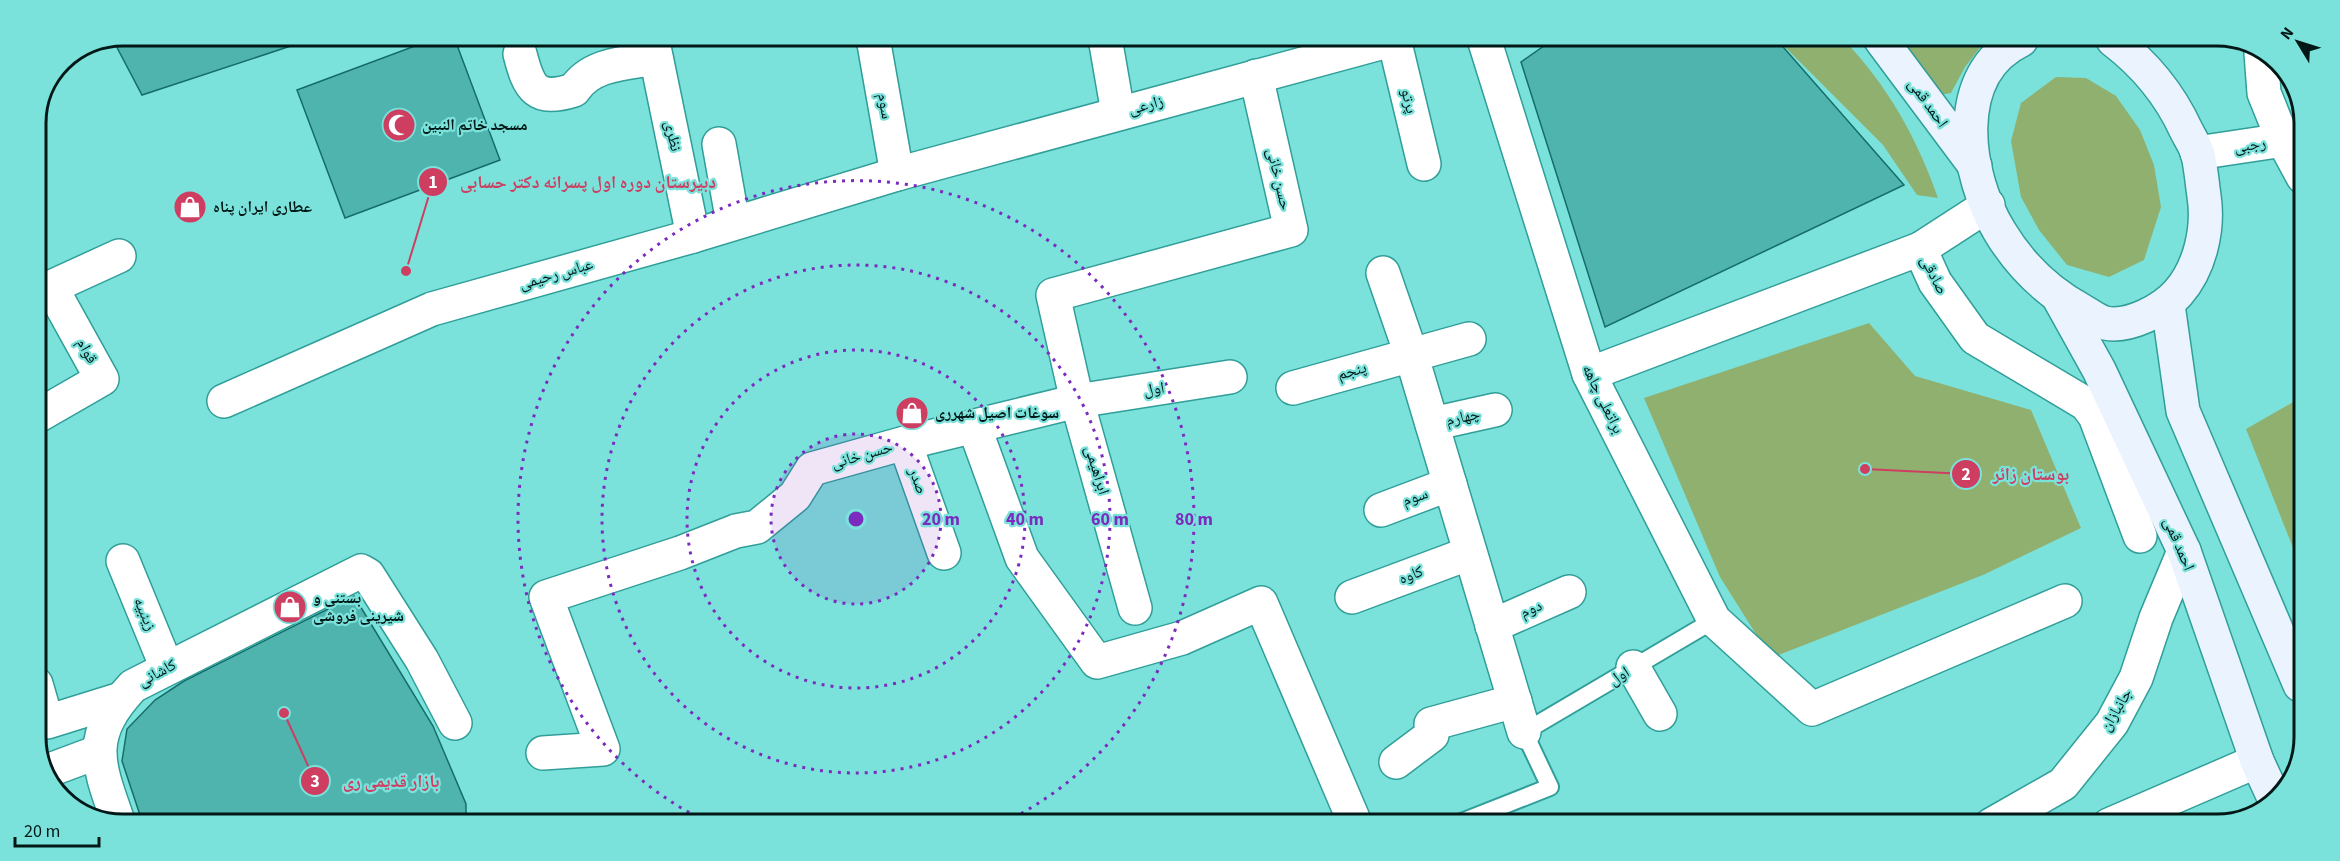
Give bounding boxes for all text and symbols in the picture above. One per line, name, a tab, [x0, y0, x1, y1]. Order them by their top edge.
north arrow	[2268, 12, 2328, 72]
text: N	[2275, 22, 2299, 44]
street label: احمد قمی	[1903, 74, 1953, 132]
street label: پرتو	[1395, 86, 1423, 116]
street label: زارعی	[1126, 90, 1166, 120]
street label: سوم	[872, 91, 898, 121]
mosque icon: مسجد خاتم النبین	[381, 107, 417, 143]
place label: مسجد خاتم النبین	[422, 114, 527, 136]
street label: نظری	[659, 119, 687, 153]
street label: رجبی	[2232, 132, 2268, 158]
street label: حسن خانی	[1261, 146, 1297, 212]
callout: دبیرستان دوره اول پسرانه دکتر حسابی	[418, 164, 728, 200]
text: 1	[428, 170, 438, 195]
text: دبیرستان دوره اول پسرانه دکتر حسابی	[460, 170, 716, 195]
shop icon: عطاری ایران پناه	[172, 189, 208, 225]
place label: عطاری ایران پناه	[213, 196, 312, 218]
street label: صادقی	[1915, 252, 1953, 298]
street label: عباس رحیمی	[516, 253, 596, 295]
street label: قوام	[71, 334, 103, 368]
street label: پنجم	[1335, 356, 1369, 386]
street label: براتعلی چاهه	[1577, 361, 1629, 437]
street label: اول	[1142, 377, 1166, 401]
shop icon: سوغات اصیل شهرری	[894, 395, 930, 431]
place label: سوغات اصیل شهرری	[935, 402, 1059, 424]
street label: چهارم	[1444, 403, 1482, 431]
street label: حسن خانی	[829, 436, 895, 474]
street label: ابراهیمی	[1079, 443, 1115, 497]
callout: بوستان زائر	[1951, 456, 2081, 492]
text: 2	[1961, 462, 1971, 487]
text: بوستان زائر	[1992, 462, 2069, 487]
street label: صدر	[903, 464, 933, 497]
street label: سوم	[1399, 482, 1431, 512]
text: 20 m	[922, 507, 960, 532]
text: 40 m	[1006, 507, 1044, 532]
text: 60 m	[1091, 507, 1129, 532]
text: 80 m	[1175, 507, 1213, 532]
centre of rings	[846, 509, 866, 529]
street label: احمد قمی	[2158, 514, 2200, 574]
street label: کاوه	[1396, 560, 1427, 590]
place label: بستنی و شیرینی فروشی	[313, 587, 404, 627]
shop icon: بستنی و شیرینی فروشی	[272, 589, 308, 625]
street label: زینبیه	[128, 594, 162, 634]
street label: دوم	[1517, 594, 1545, 624]
street label: کاشانی	[134, 654, 180, 692]
street label: اول	[1604, 661, 1634, 691]
street label: جانبازان	[2095, 684, 2137, 736]
callout: بازار قدیمی ری	[300, 763, 451, 799]
text: 3	[310, 769, 320, 794]
text: بازار قدیمی ری	[343, 769, 439, 794]
scale bar	[15, 810, 99, 848]
text: 20 m	[24, 819, 60, 844]

